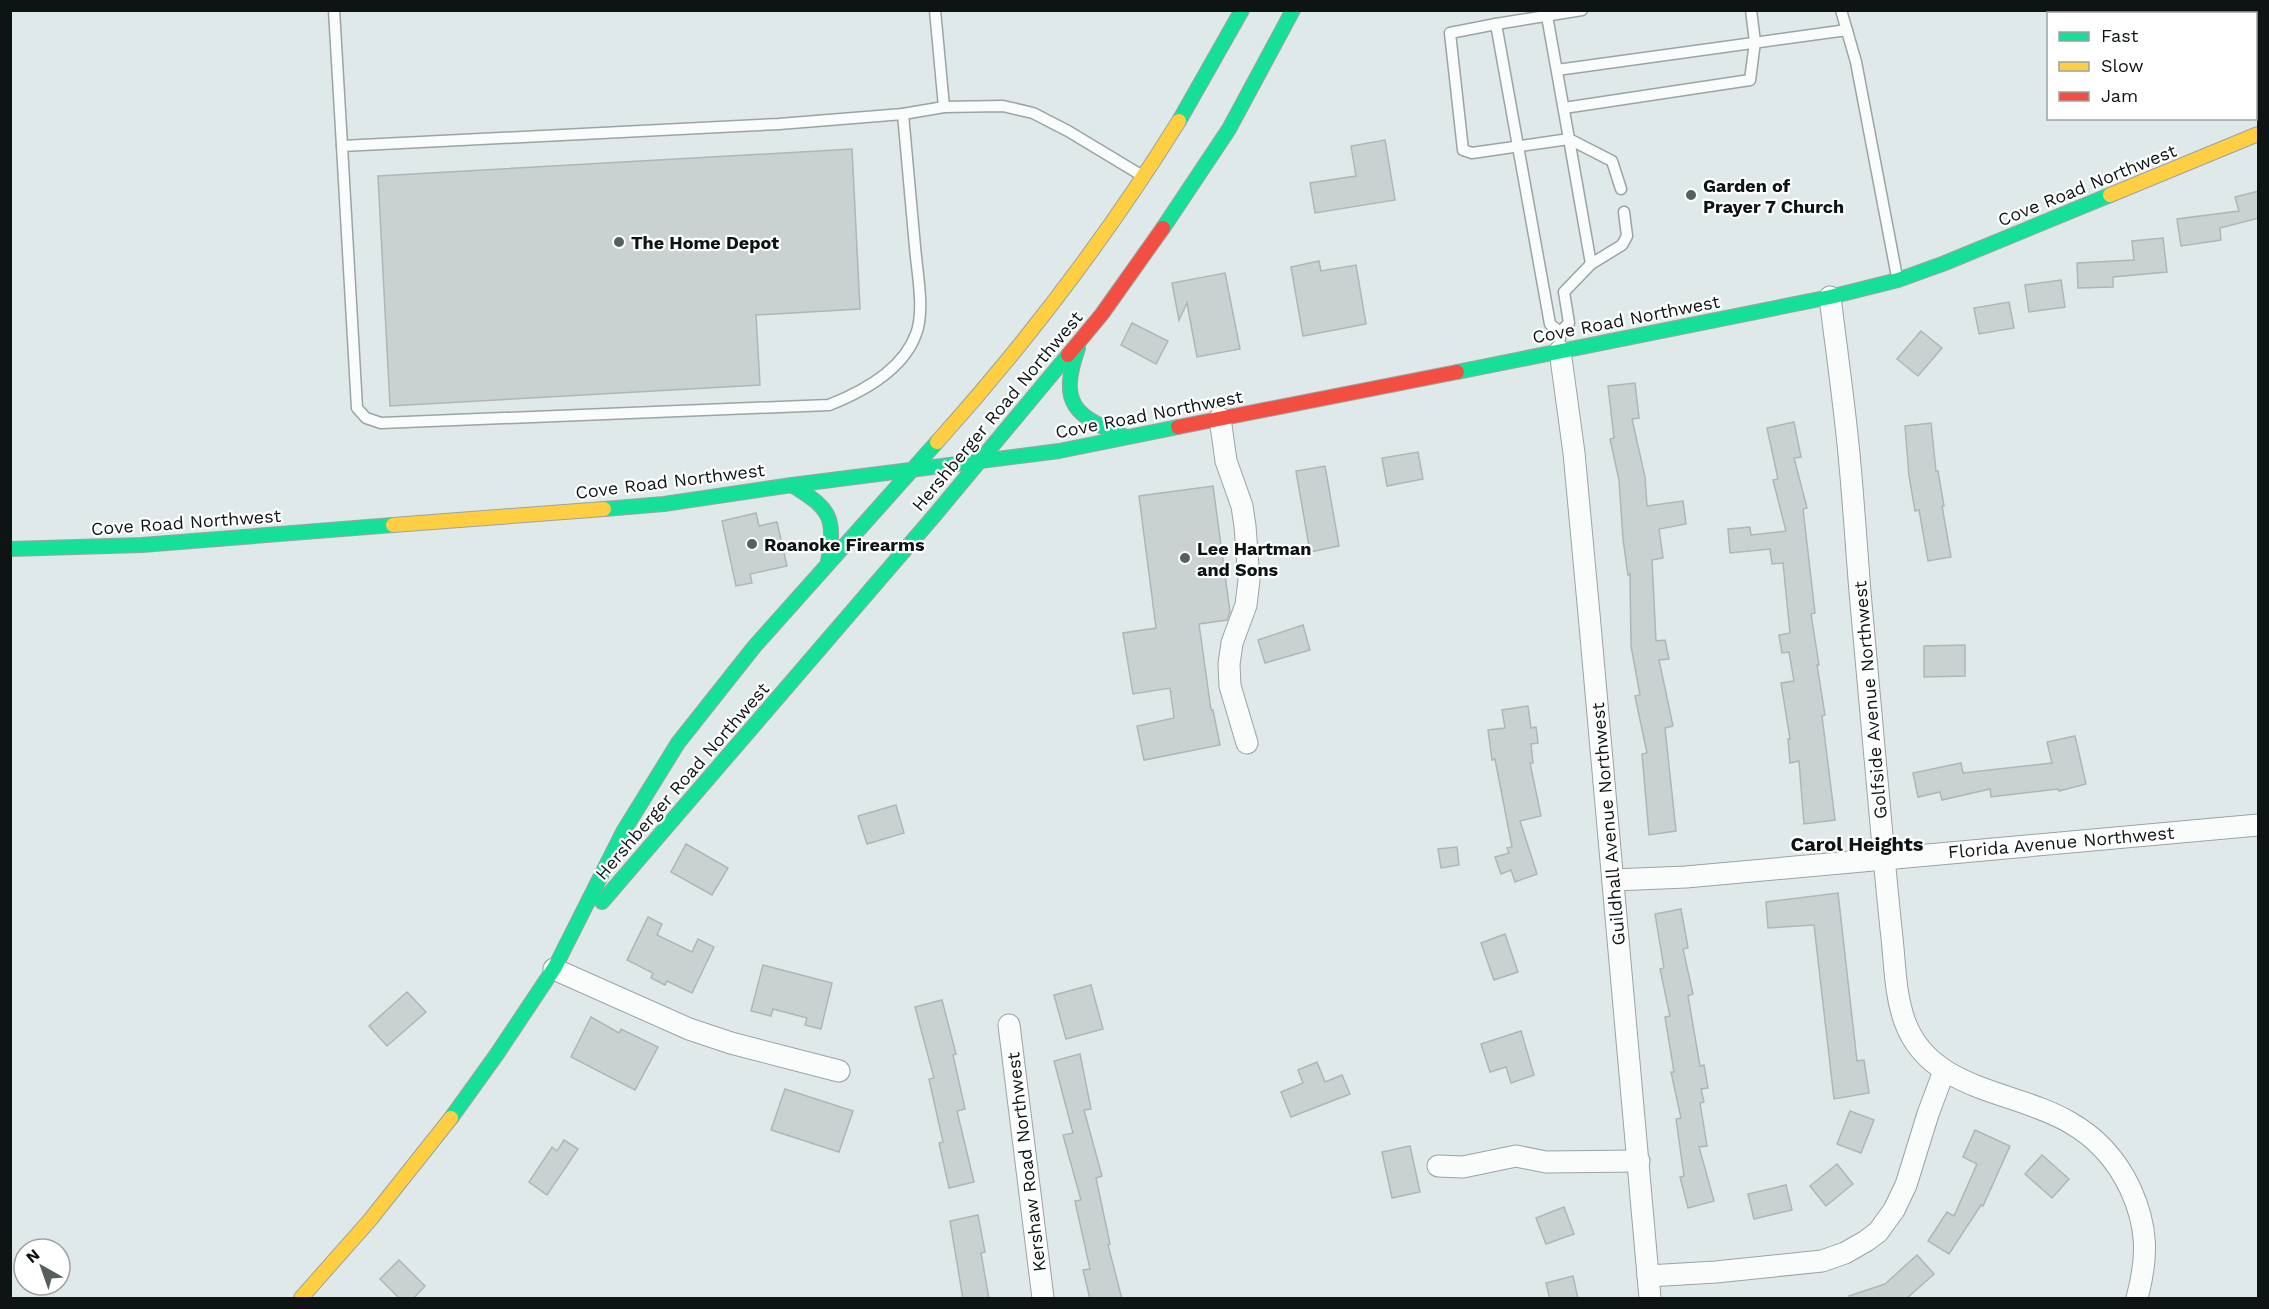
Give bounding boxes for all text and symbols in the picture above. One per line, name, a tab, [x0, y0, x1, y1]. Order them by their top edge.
legend	[2047, 12, 2257, 120]
text: Fast	[2101, 25, 2139, 46]
text: Slow	[2101, 55, 2144, 76]
text: Jam	[2101, 85, 2138, 106]
street label: Cove Road Northwest	[1995, 139, 2180, 230]
place label: Garden of Prayer 7 Church	[1703, 175, 1844, 217]
marker: Garden of Prayer 7 Church	[1684, 188, 1698, 202]
place label: The Home Depot	[631, 232, 779, 253]
marker: The Home Depot	[612, 235, 626, 249]
street label: Cove Road Northwest	[1530, 290, 1722, 347]
street label: Hershberger Road Northwest	[907, 307, 1087, 515]
street label: Cove Road Northwest	[1053, 385, 1245, 442]
street label: Cove Road Northwest	[574, 459, 766, 503]
street label: Cove Road Northwest	[90, 505, 282, 539]
place label: Roanoke Firearms	[764, 534, 925, 555]
marker: Roanoke Firearms	[745, 537, 759, 551]
place label: Lee Hartman and Sons	[1197, 538, 1311, 580]
marker: Lee Hartman and Sons	[1178, 551, 1192, 565]
street label: Golfside Avenue Northwest	[1849, 580, 1891, 820]
street label: Hershberger Road Northwest	[591, 678, 774, 884]
street label: Guildhall Avenue Northwest	[1587, 701, 1629, 946]
street label: Florida Avenue Northwest	[1947, 822, 2175, 862]
district label: Carol Heights	[1791, 832, 1924, 856]
street label: Kershaw Road Northwest	[1002, 1050, 1050, 1273]
north arrow	[12, 1237, 72, 1297]
text: N	[22, 1245, 43, 1267]

